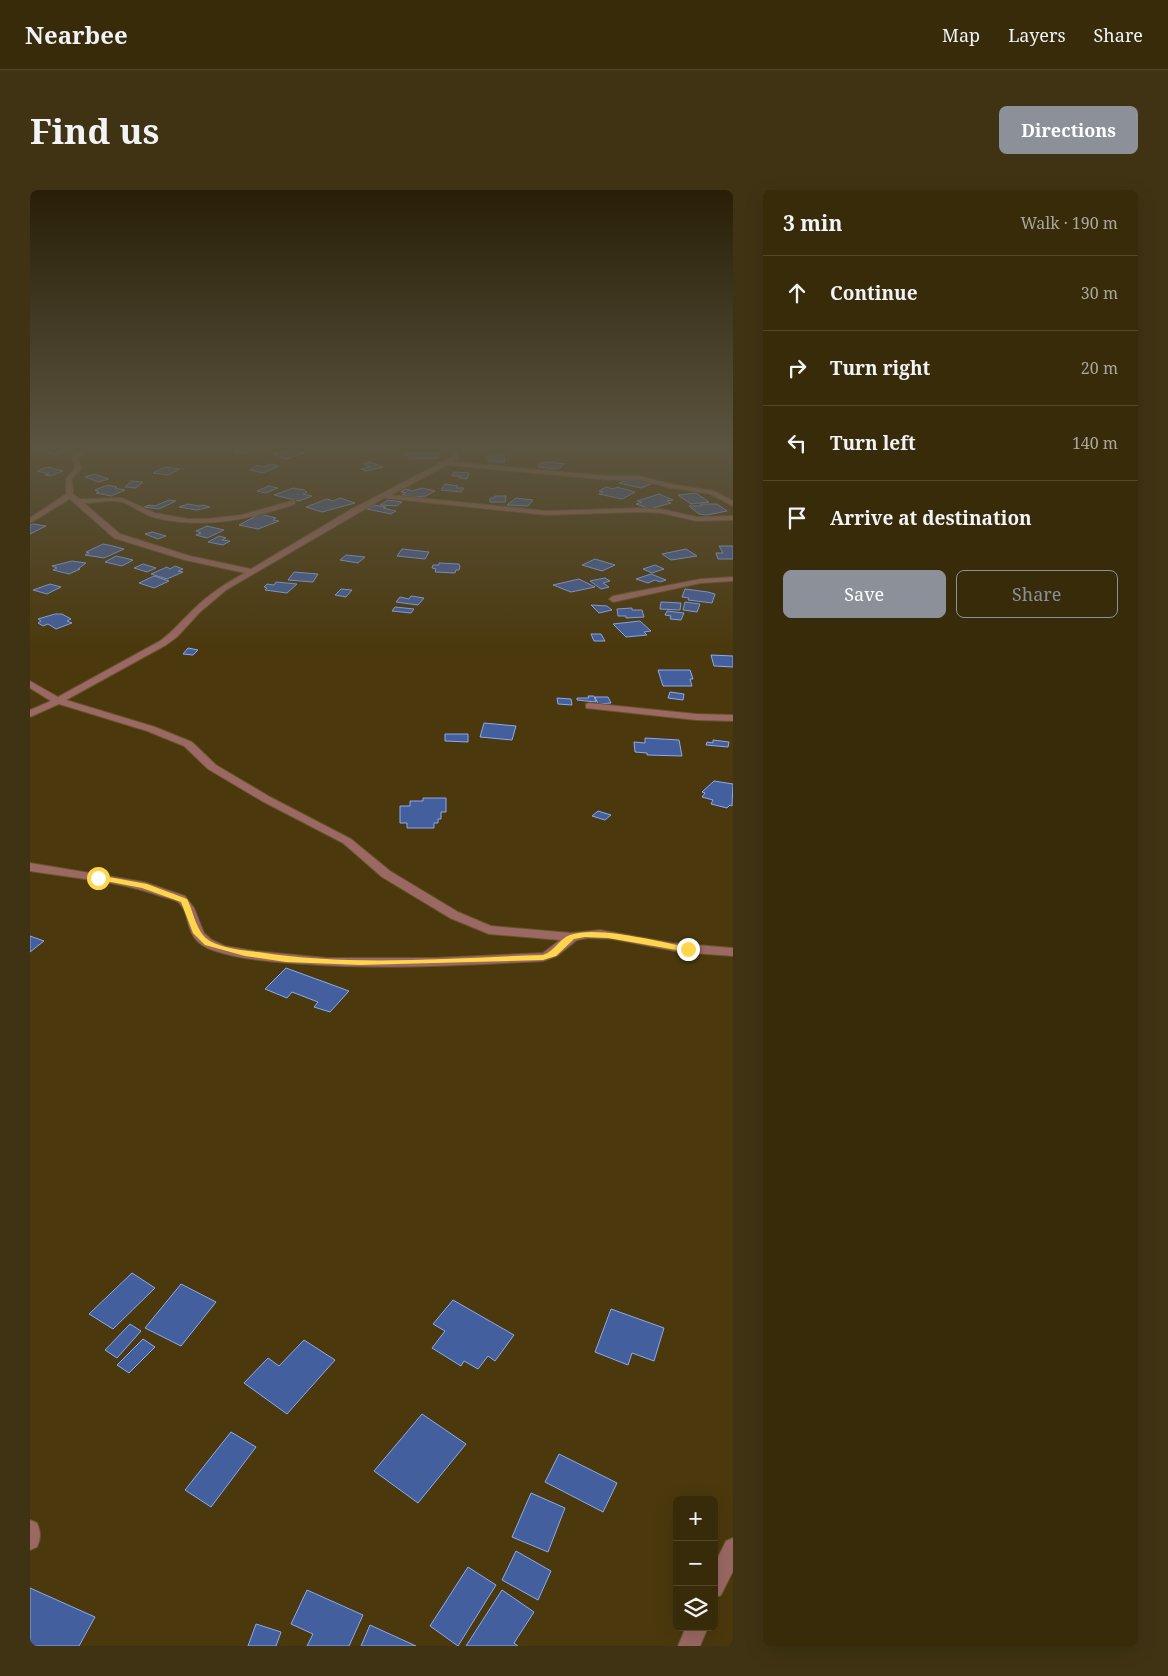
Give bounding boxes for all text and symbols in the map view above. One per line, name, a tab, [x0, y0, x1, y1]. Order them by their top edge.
text: Nearbee	[25, 18, 128, 51]
text: Map	[942, 23, 980, 47]
text: Layers	[1008, 23, 1066, 47]
text: Share	[1094, 23, 1143, 47]
button: Directions	[999, 106, 1138, 154]
text: Find us	[30, 107, 159, 154]
text: 3 min	[783, 209, 842, 237]
text: Walk · 190 m	[1021, 212, 1118, 234]
icon: ahead	[783, 279, 811, 307]
text: Continue	[830, 280, 918, 306]
text: 30 m	[1081, 282, 1118, 304]
icon: right	[783, 354, 811, 382]
text: Turn right	[830, 355, 930, 381]
text: 20 m	[1081, 357, 1118, 379]
icon: left	[783, 429, 811, 457]
text: Turn left	[830, 430, 916, 456]
text: 140 m	[1072, 432, 1118, 454]
icon: arrive	[783, 504, 811, 532]
text: Arrive at destination	[830, 505, 1032, 531]
button: Save	[783, 570, 946, 618]
button: Share	[956, 570, 1118, 618]
route start	[87, 867, 110, 890]
route end	[677, 938, 700, 961]
map controls	[673, 1496, 718, 1631]
button: +	[673, 1496, 718, 1541]
button: −	[673, 1541, 718, 1586]
button: layers	[673, 1586, 718, 1631]

